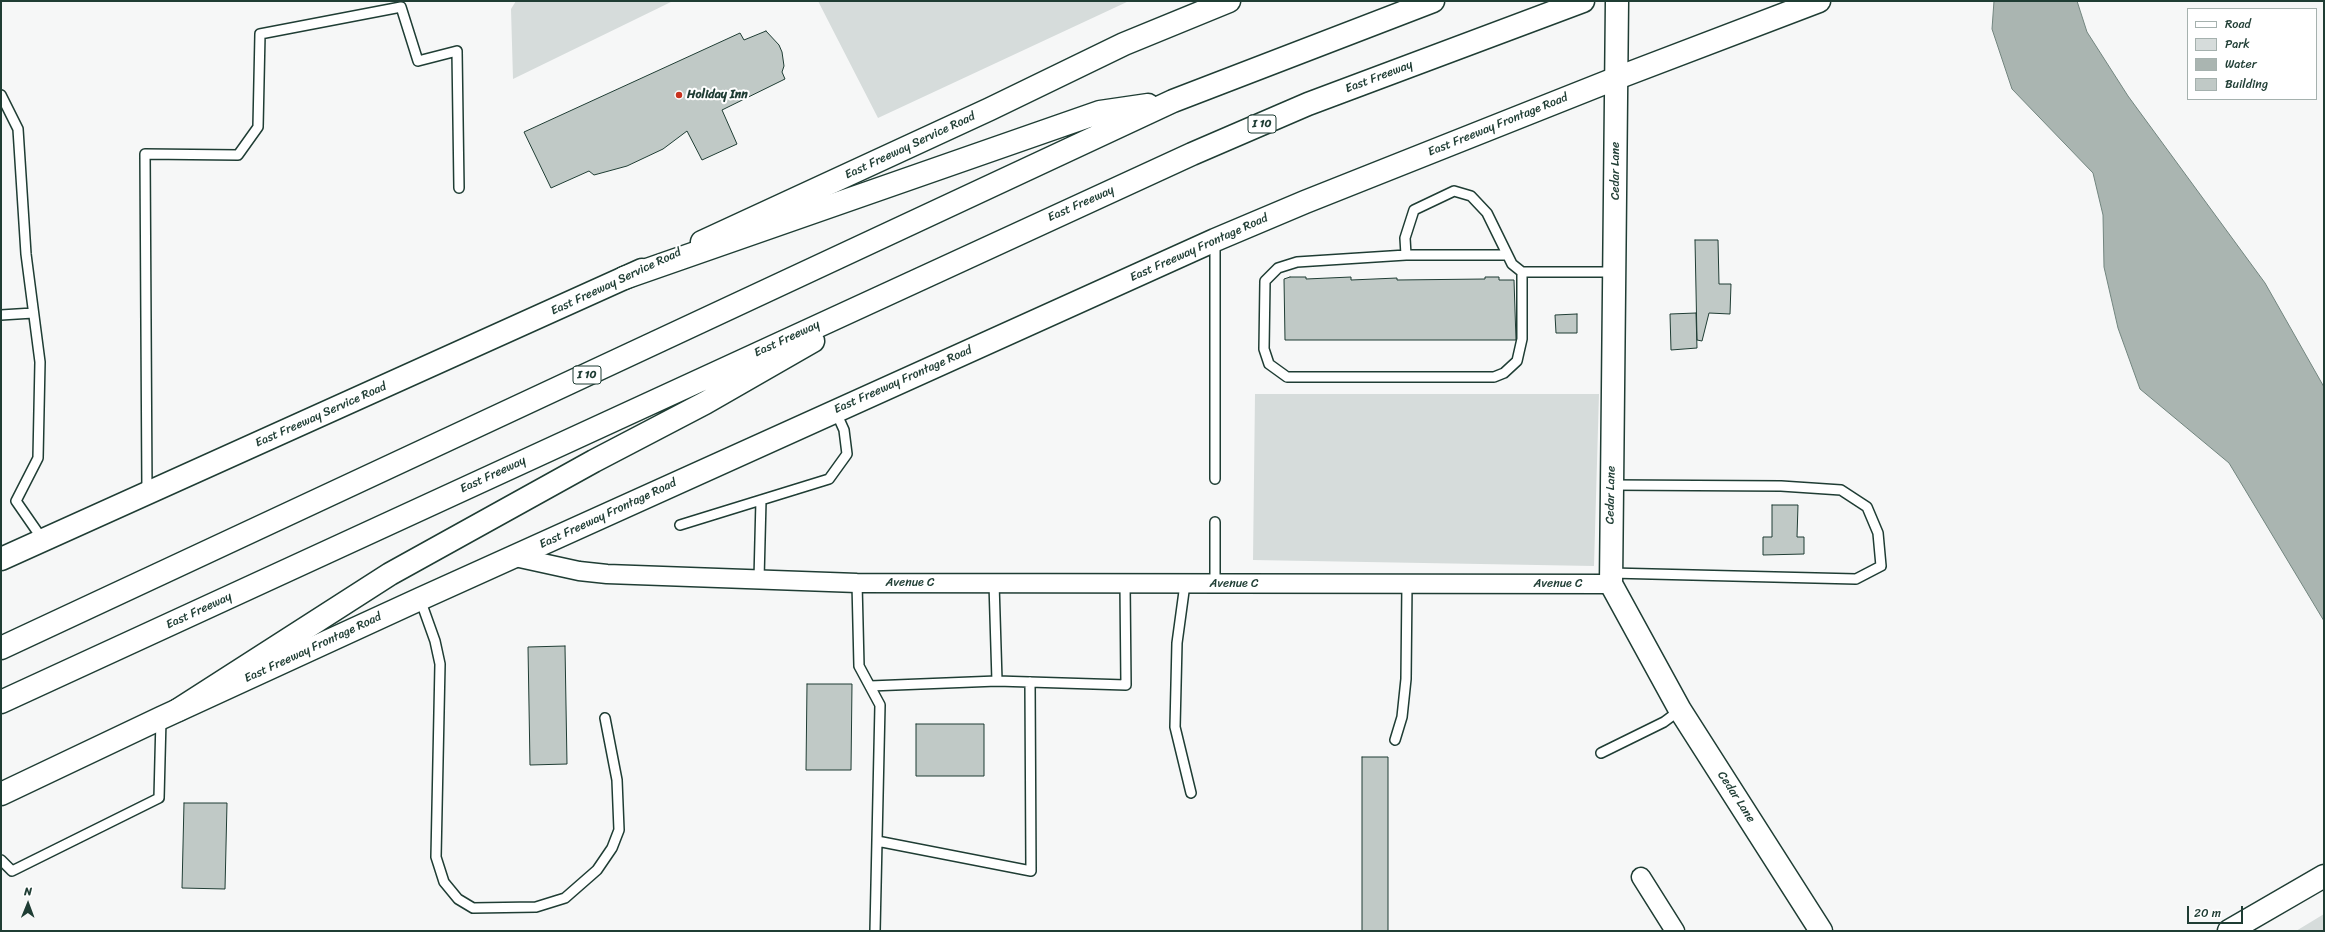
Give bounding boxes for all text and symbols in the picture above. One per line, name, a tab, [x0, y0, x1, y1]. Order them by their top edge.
legend	[2187, 8, 2317, 100]
text: Road	[2225, 13, 2251, 35]
text: Park	[2225, 33, 2250, 55]
text: Water	[2225, 53, 2257, 75]
street label: East Freeway	[1343, 58, 1415, 96]
text: Building	[2225, 73, 2268, 95]
place label: Holiday Inn	[687, 88, 748, 102]
marker: Holiday Inn	[674, 90, 684, 100]
street label: East Freeway Frontage Road	[1426, 90, 1570, 160]
street label: East Freeway Service Road	[843, 109, 977, 183]
road number: I 10	[1248, 115, 1276, 133]
street label: Cedar Lane	[1609, 142, 1623, 200]
street label: East Freeway	[1046, 183, 1116, 225]
street label: East Freeway Frontage Road	[1128, 211, 1270, 285]
street label: East Freeway Service Road	[549, 245, 683, 319]
street label: East Freeway	[752, 318, 822, 360]
street label: East Freeway Frontage Road	[832, 343, 974, 417]
road number: I 10	[573, 366, 601, 384]
street label: East Freeway Service Road	[253, 380, 389, 450]
street label: East Freeway	[458, 454, 528, 496]
street label: Cedar Lane	[1603, 466, 1619, 524]
street label: East Freeway Frontage Road	[537, 476, 679, 552]
street label: Avenue C	[886, 576, 934, 590]
street label: Avenue C	[1210, 577, 1258, 591]
street label: Avenue C	[1534, 577, 1582, 591]
street label: East Freeway	[164, 590, 234, 632]
street label: East Freeway Frontage Road	[242, 610, 384, 686]
street label: Cedar Lane	[1714, 769, 1758, 825]
text: N	[24, 882, 32, 901]
north arrow	[8, 884, 48, 924]
scale bar	[2189, 898, 2245, 924]
text: 20 m	[2194, 902, 2221, 924]

